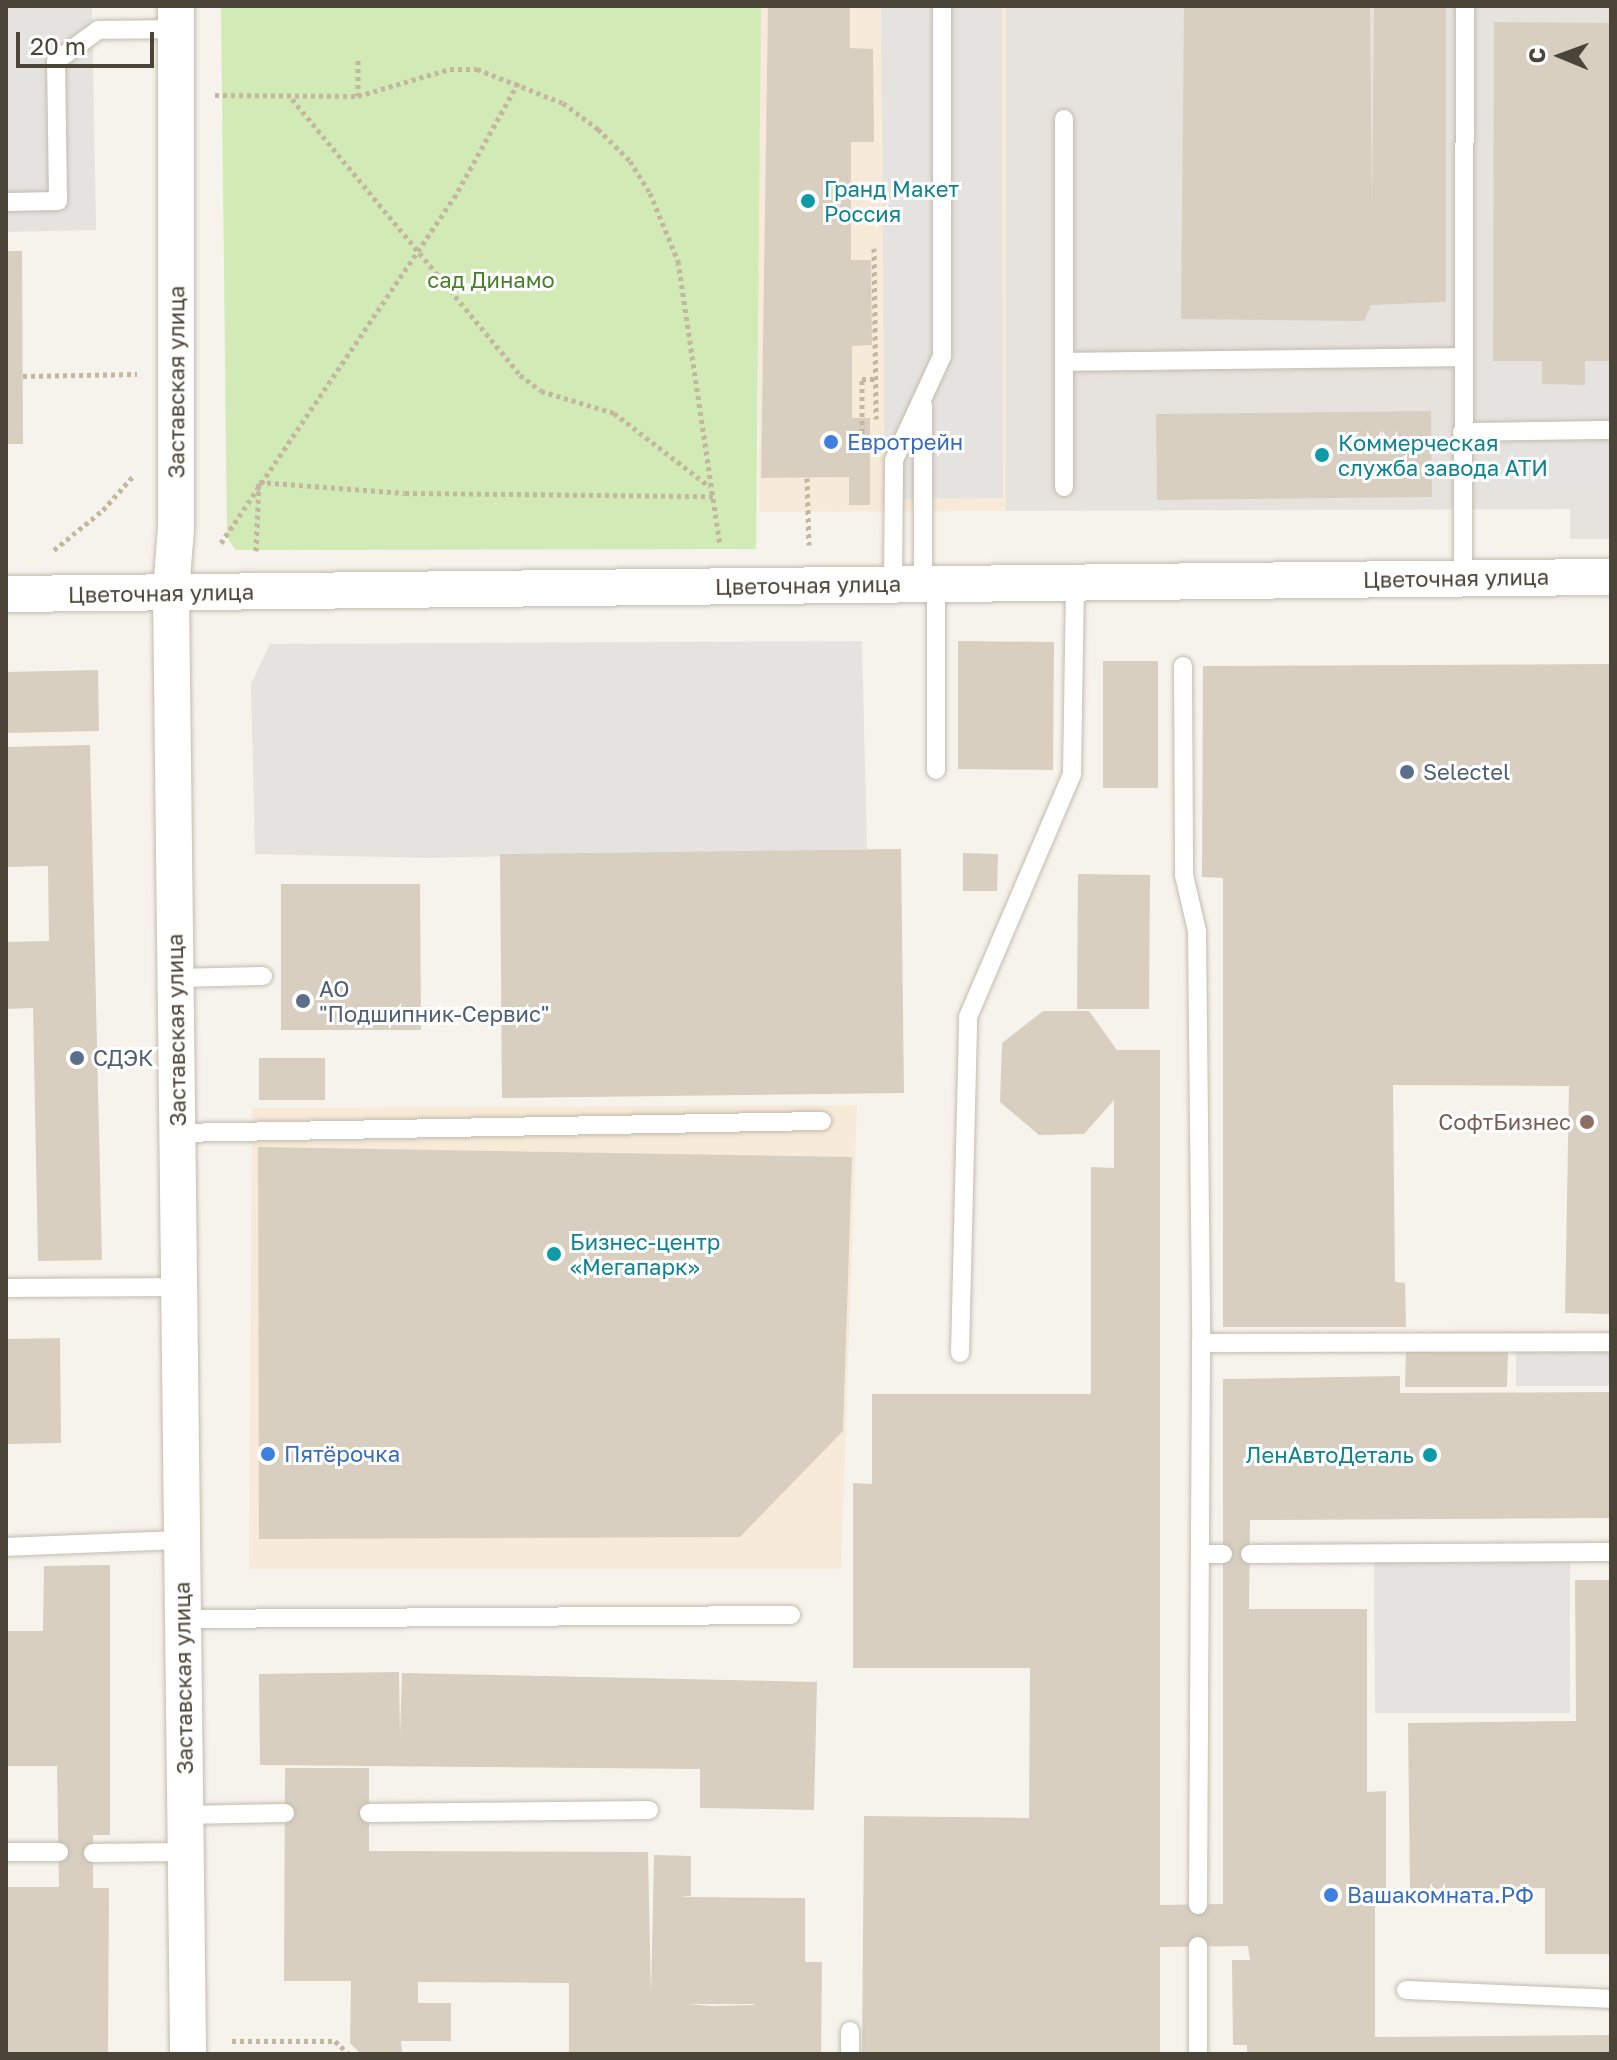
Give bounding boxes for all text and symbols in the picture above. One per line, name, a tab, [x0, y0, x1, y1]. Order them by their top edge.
scale bar	[20, 16, 158, 66]
north arrow	[1521, 16, 1601, 96]
text: 20 m	[30, 31, 86, 60]
text: С	[1523, 48, 1550, 64]
place label: Гранд Макет Россия	[824, 175, 959, 226]
marker: Гранд Макет Россия	[799, 192, 817, 210]
park label: сад Динамо	[427, 267, 555, 293]
street label: Заставская улица	[163, 285, 189, 479]
place label: Евротрейн	[847, 429, 963, 455]
place label: Коммерческая служба завода АТИ	[1338, 429, 1548, 480]
marker: Евротрейн	[822, 433, 840, 451]
marker: Коммерческая служба завода АТИ	[1313, 446, 1331, 464]
street label: Цветочная улица	[1363, 563, 1549, 593]
street label: Цветочная улица	[715, 570, 901, 600]
street label: Цветочная улица	[68, 578, 254, 608]
place label: Selectel	[1423, 759, 1510, 785]
marker: Selectel	[1398, 763, 1416, 781]
street label: Заставская улица	[161, 933, 191, 1127]
place label: АО "Подшипник-Сервис"	[319, 975, 549, 1026]
marker: АО "Подшипник-Сервис"	[294, 992, 312, 1010]
place label: СДЭК	[93, 1045, 153, 1071]
marker: СДЭК	[68, 1049, 86, 1067]
place label: СофтБизнес	[1438, 1109, 1571, 1135]
marker: СофтБизнес	[1578, 1113, 1596, 1131]
place label: Бизнес-центр «Мегапарк»	[570, 1228, 720, 1280]
marker: Бизнес-центр «Мегапарк»	[545, 1245, 563, 1263]
place label: Пятёрочка	[284, 1441, 400, 1467]
place label: ЛенАвтоДеталь	[1246, 1442, 1414, 1468]
marker: Пятёрочка	[259, 1445, 277, 1463]
marker: ЛенАвтоДеталь	[1421, 1446, 1439, 1464]
street label: Заставская улица	[168, 1581, 198, 1775]
place label: Вашакомната.РФ	[1347, 1882, 1534, 1908]
marker: Вашакомната.РФ	[1322, 1886, 1340, 1904]

